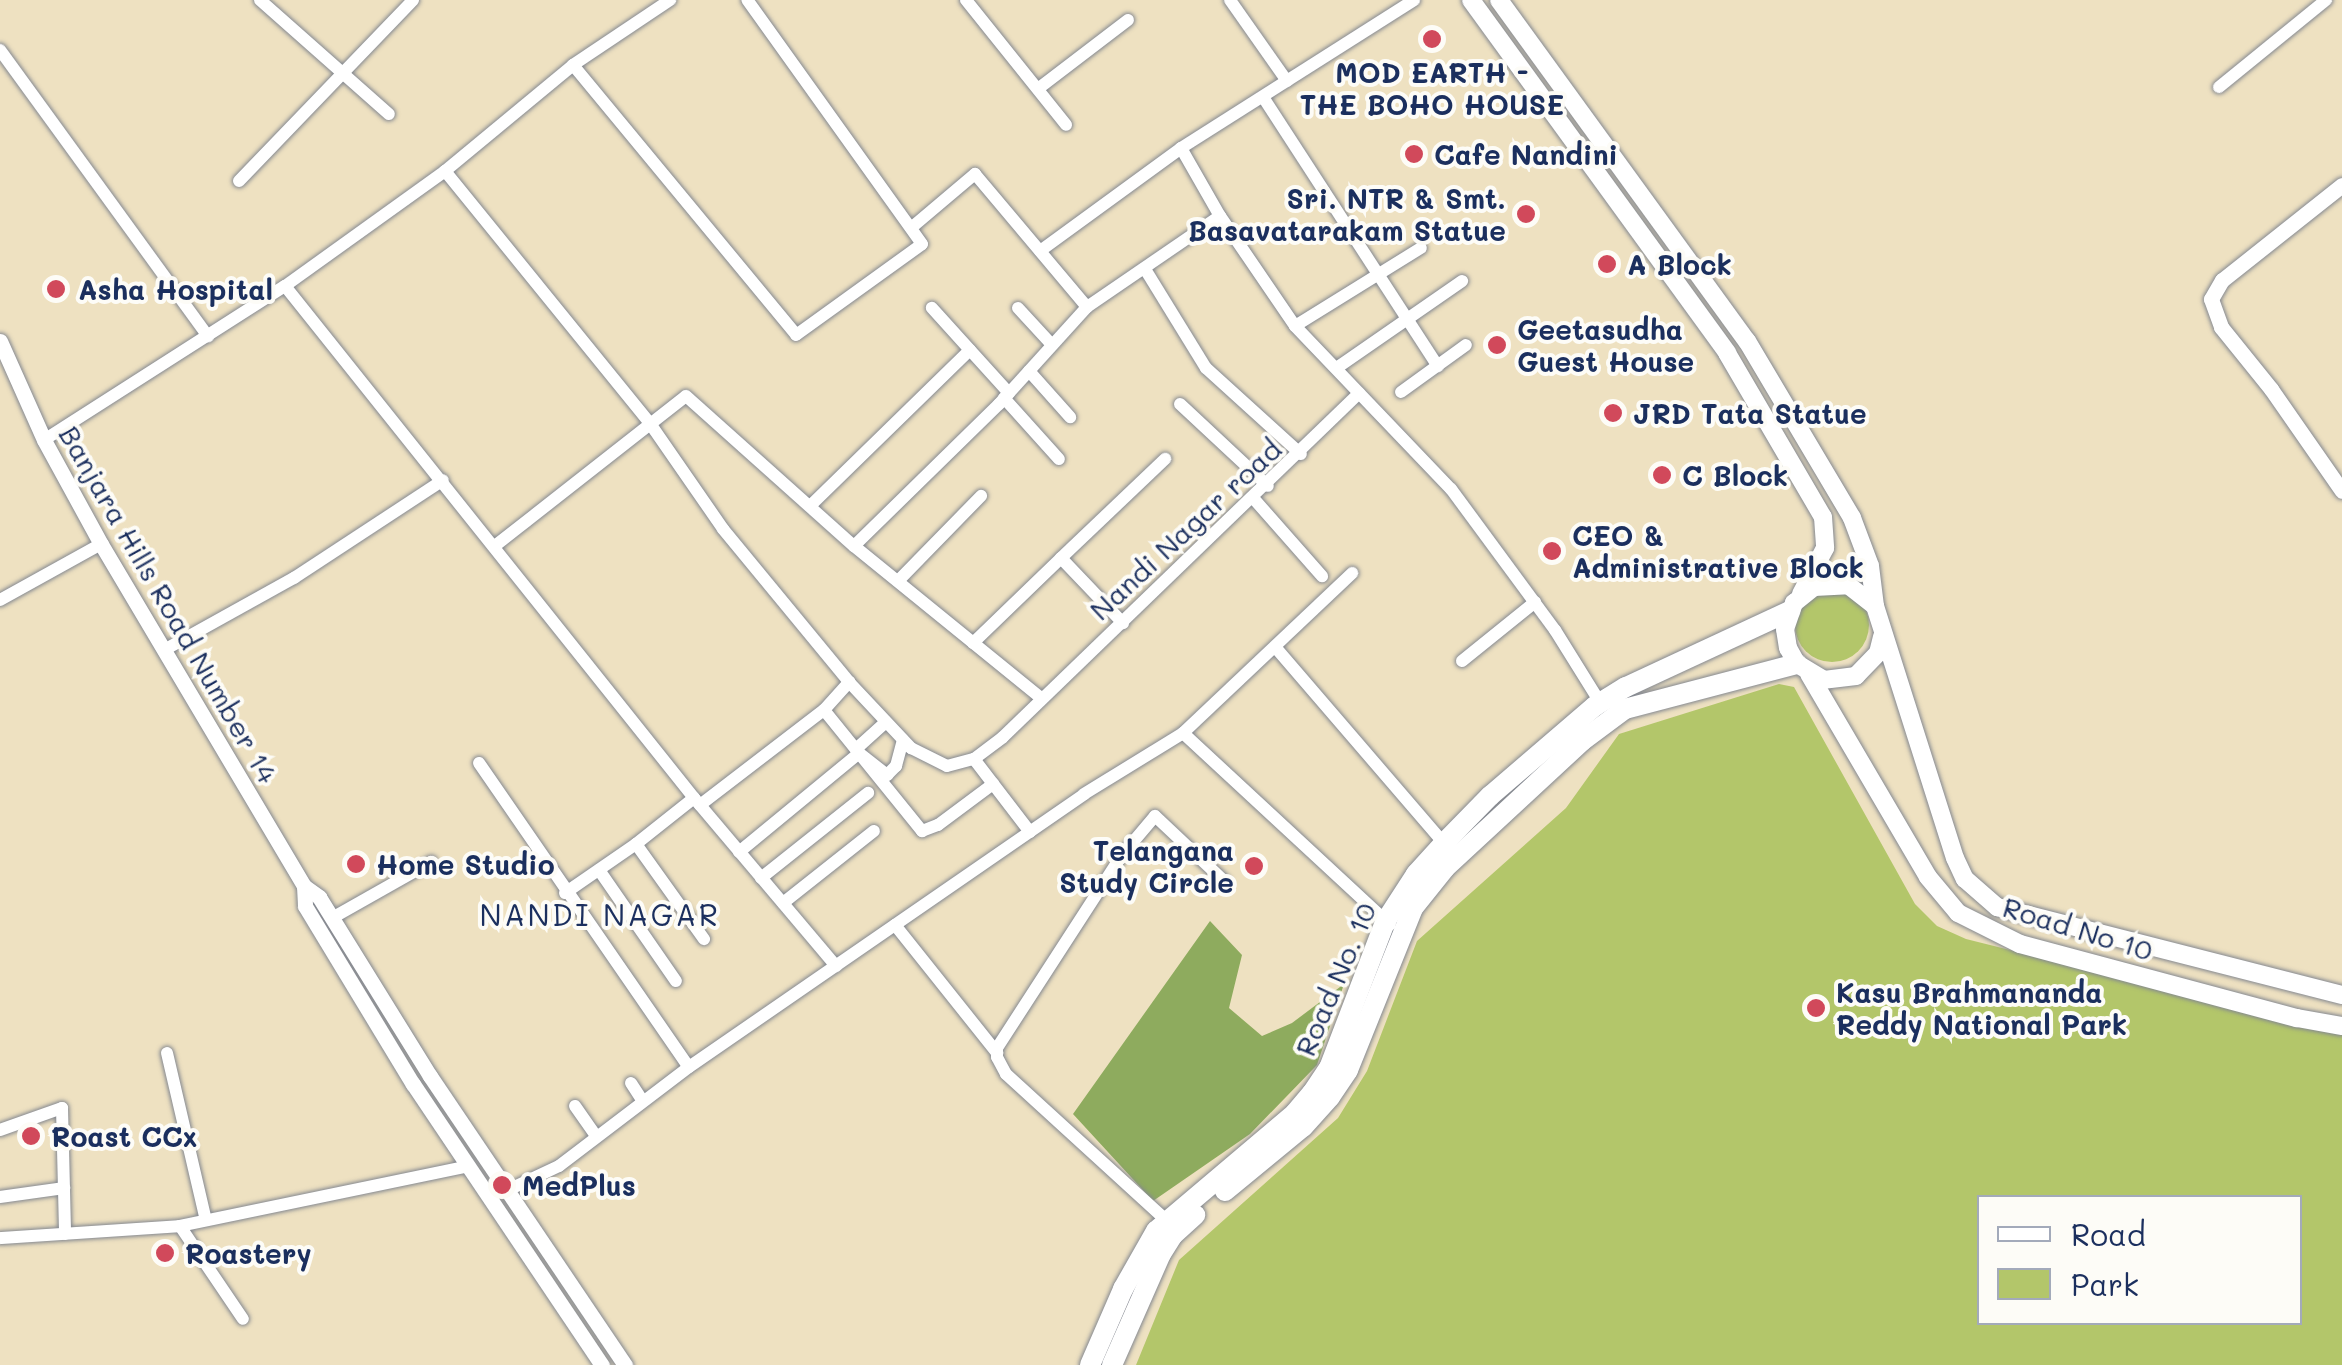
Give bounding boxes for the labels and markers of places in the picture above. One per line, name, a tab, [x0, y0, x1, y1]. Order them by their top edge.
marker: MOD EARTH - THE BOHO HOUSE	[1421, 28, 1443, 50]
place label: MOD EARTH - THE BOHO HOUSE	[1300, 55, 1564, 121]
place label: Cafe Nandini	[1434, 137, 1618, 171]
marker: Cafe Nandini	[1403, 143, 1425, 165]
place label: Sri. NTR & Smt. Basavatarakam Statue	[1188, 181, 1506, 247]
marker: Sri. NTR & Smt. Basavatarakam Statue	[1515, 203, 1537, 225]
place label: A Block	[1627, 247, 1732, 281]
marker: A Block	[1596, 253, 1618, 275]
place label: Asha Hospital	[78, 272, 273, 306]
marker: Asha Hospital	[43, 276, 69, 302]
place label: Geetasudha Guest House	[1517, 312, 1694, 378]
marker: Geetasudha Guest House	[1486, 334, 1508, 356]
place label: JRD Tata Statue	[1633, 396, 1867, 430]
marker: JRD Tata Statue	[1602, 402, 1624, 424]
place label: C Block	[1682, 458, 1788, 492]
marker: C Block	[1651, 464, 1673, 486]
place label: CEO & Administrative Block	[1572, 518, 1864, 584]
marker: CEO & Administrative Block	[1541, 540, 1563, 562]
place label: Telangana Study Circle	[1059, 833, 1234, 899]
place label: Home Studio	[376, 847, 555, 881]
marker: Home Studio	[345, 853, 367, 875]
marker: Telangana Study Circle	[1243, 855, 1265, 877]
place label: Kasu Brahmananda Reddy National Park	[1836, 975, 2127, 1041]
marker: Kasu Brahmananda Reddy National Park	[1805, 997, 1827, 1019]
place label: Roast CCx	[51, 1119, 197, 1153]
marker: Roast CCx	[20, 1125, 42, 1147]
place label: MedPlus	[522, 1168, 636, 1202]
marker: MedPlus	[491, 1174, 513, 1196]
place label: Roastery	[185, 1236, 312, 1270]
marker: Roastery	[154, 1242, 176, 1264]

